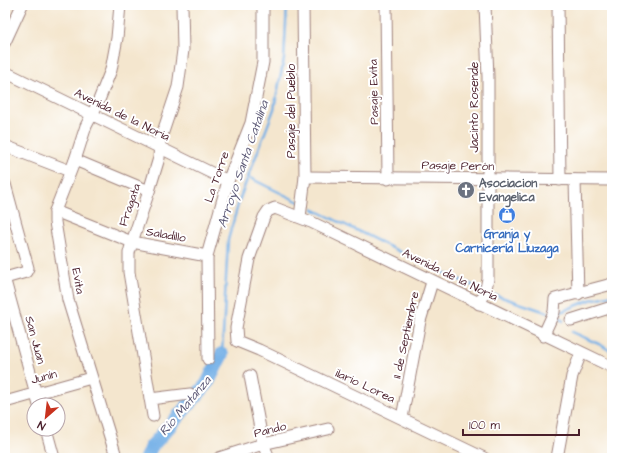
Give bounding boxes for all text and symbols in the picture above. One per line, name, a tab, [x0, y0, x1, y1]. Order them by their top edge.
street label: Pasaje Evita	[365, 59, 383, 125]
street label: Jacinto Rosende	[466, 61, 483, 152]
street label: Pasaje del Pueblo	[283, 64, 300, 158]
street label: Avenida de la Noria	[71, 84, 173, 146]
water label: Arroyo Santa Catalina	[213, 97, 275, 230]
street label: La Torre	[200, 149, 234, 205]
street label: Pasaje Perón	[421, 157, 495, 175]
place label: Asociacion Evangelica	[479, 175, 537, 208]
church icon: Asociacion Evangelica	[456, 180, 476, 200]
street label: Fragata	[115, 181, 146, 229]
shop icon: Granja y Carnicería Liuzaga	[497, 205, 517, 225]
street label: Saladillo	[145, 223, 188, 247]
place label: Granja y Carnicería Liuzaga	[455, 226, 559, 259]
street label: Avenida de la Noria	[399, 244, 501, 306]
street label: Evita	[67, 267, 89, 295]
street label: 11 de Septiembre	[388, 289, 424, 380]
street label: San Juan	[20, 314, 50, 366]
street label: Junín	[29, 365, 59, 389]
street label: ilario Lorea	[332, 365, 398, 407]
water label: Río Matanza	[155, 371, 216, 440]
north arrow	[26, 397, 66, 437]
scale bar	[463, 411, 579, 437]
text: N	[35, 417, 48, 434]
text: 100 m	[469, 417, 500, 434]
street label: Pando	[252, 418, 288, 442]

